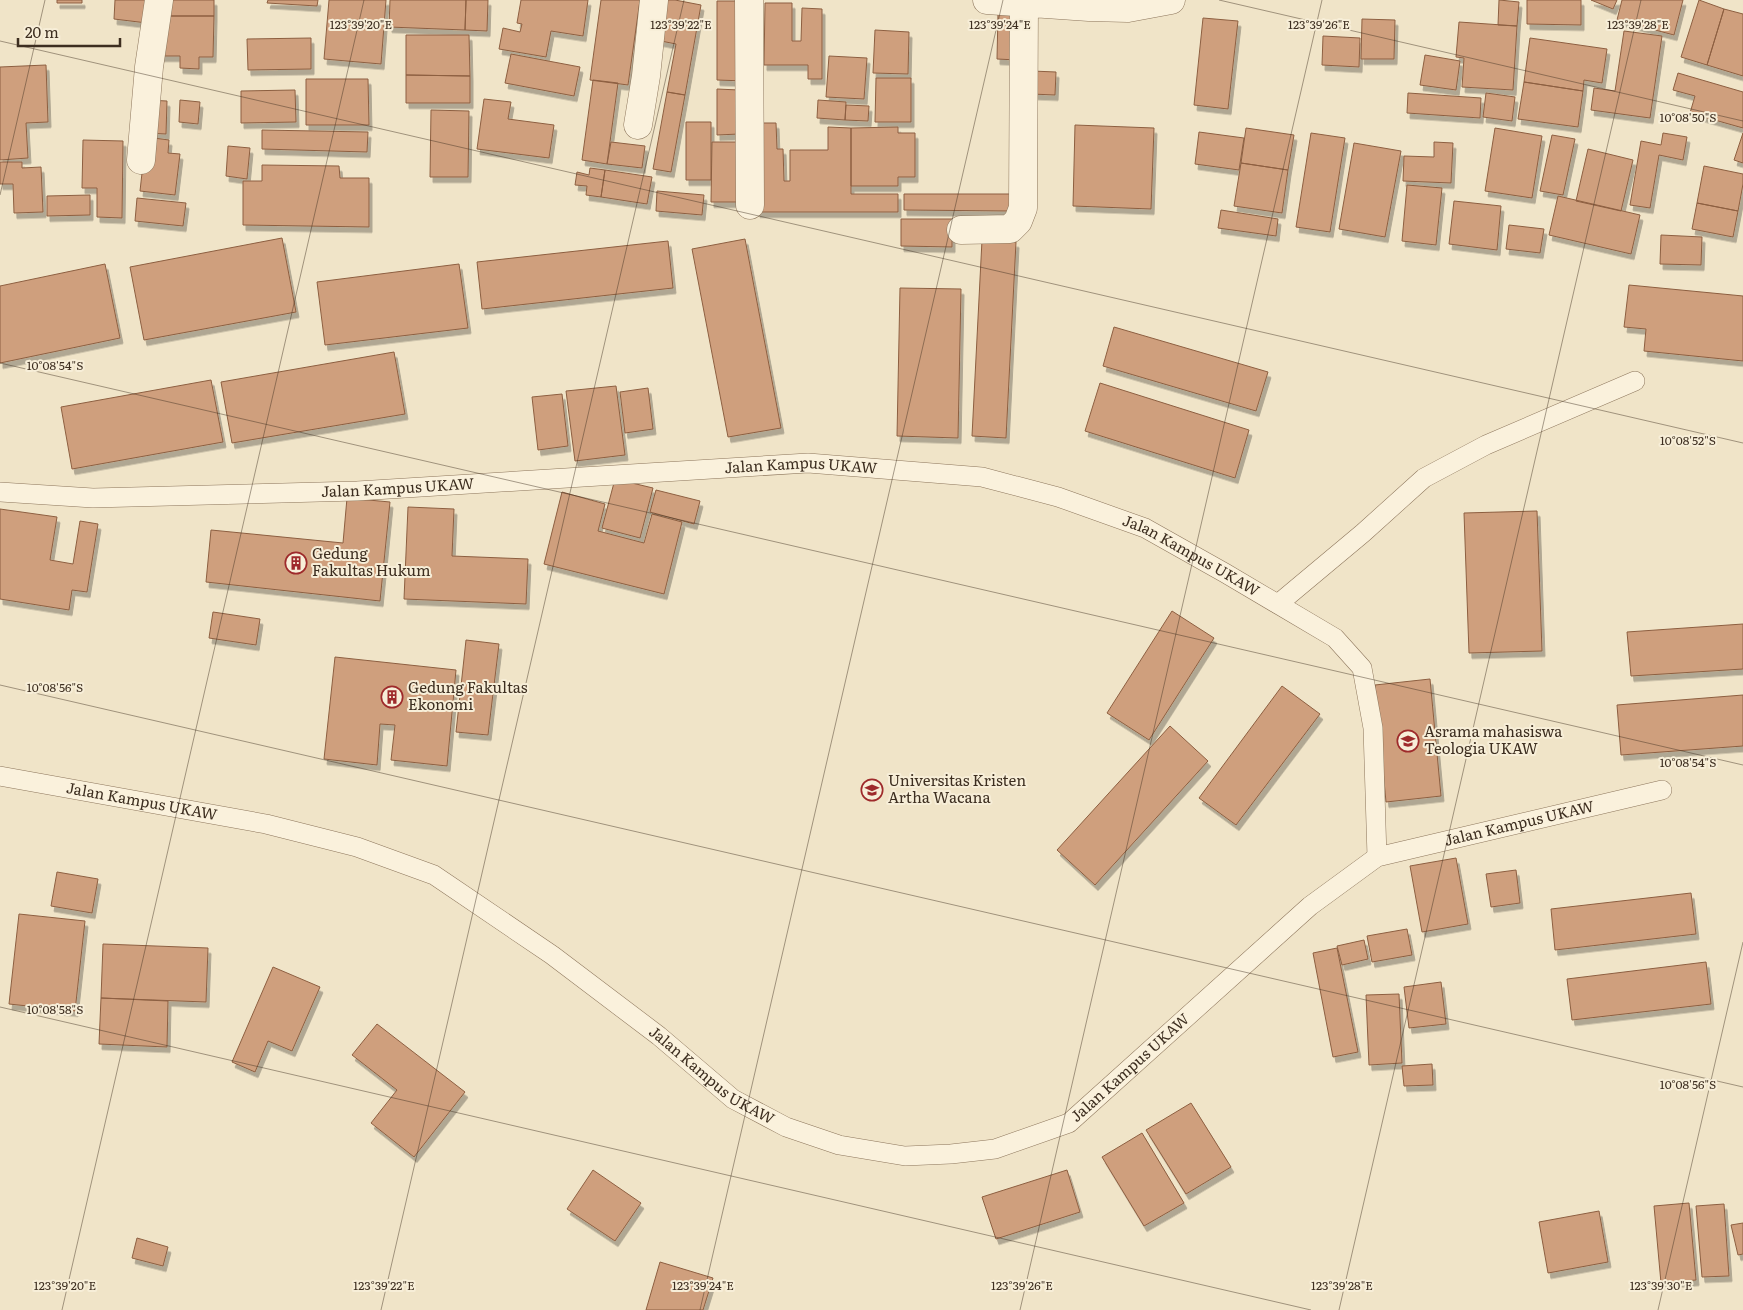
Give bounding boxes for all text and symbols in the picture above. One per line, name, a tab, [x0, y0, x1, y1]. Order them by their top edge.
scale bar	[18, 15, 120, 47]
text: 123°39'20"E	[330, 15, 393, 33]
text: 123°39'22"E	[650, 15, 712, 33]
text: 123°39'24"E	[969, 15, 1031, 33]
text: 123°39'26"E	[1288, 15, 1350, 33]
text: 123°39'28"E	[1607, 15, 1669, 33]
text: 20 m	[25, 20, 59, 43]
text: 10°08'50"S	[1660, 108, 1716, 126]
text: 10°08'54"S	[27, 356, 83, 374]
text: 10°08'52"S	[1660, 431, 1716, 449]
street label: Jalan Kampus UKAW	[724, 450, 879, 479]
street label: Jalan Kampus UKAW	[321, 471, 475, 502]
street label: Jalan Kampus UKAW	[1120, 508, 1265, 601]
place label: Gedung Fakultas Hukum	[312, 541, 431, 581]
building icon: Gedung Fakultas Hukum	[284, 551, 308, 575]
place label: Gedung Fakultas Ekonomi	[408, 675, 528, 715]
text: 10°08'56"S	[27, 678, 83, 696]
building icon: Gedung Fakultas Ekonomi	[380, 685, 404, 709]
place label: Asrama mahasiswa Teologia UKAW	[1424, 719, 1563, 759]
school or university icon: Asrama mahasiswa Teologia UKAW	[1396, 729, 1420, 753]
text: 10°08'54"S	[1660, 753, 1716, 771]
place label: Universitas Kristen Artha Wacana	[888, 768, 1026, 808]
street label: Jalan Kampus UKAW	[65, 775, 220, 825]
school or university icon: Universitas Kristen Artha Wacana	[860, 778, 884, 802]
street label: Jalan Kampus UKAW	[1442, 793, 1597, 851]
text: 10°08'58"S	[27, 1000, 83, 1018]
street label: Jalan Kampus UKAW	[1065, 1007, 1194, 1127]
street label: Jalan Kampus UKAW	[645, 1019, 780, 1129]
text: 10°08'56"S	[1660, 1075, 1716, 1093]
text: 123°39'20"E	[34, 1276, 97, 1294]
text: 123°39'22"E	[353, 1276, 415, 1294]
text: 123°39'24"E	[672, 1276, 734, 1294]
text: 123°39'26"E	[991, 1276, 1053, 1294]
text: 123°39'28"E	[1311, 1276, 1373, 1294]
text: 123°39'30"E	[1630, 1276, 1693, 1294]

